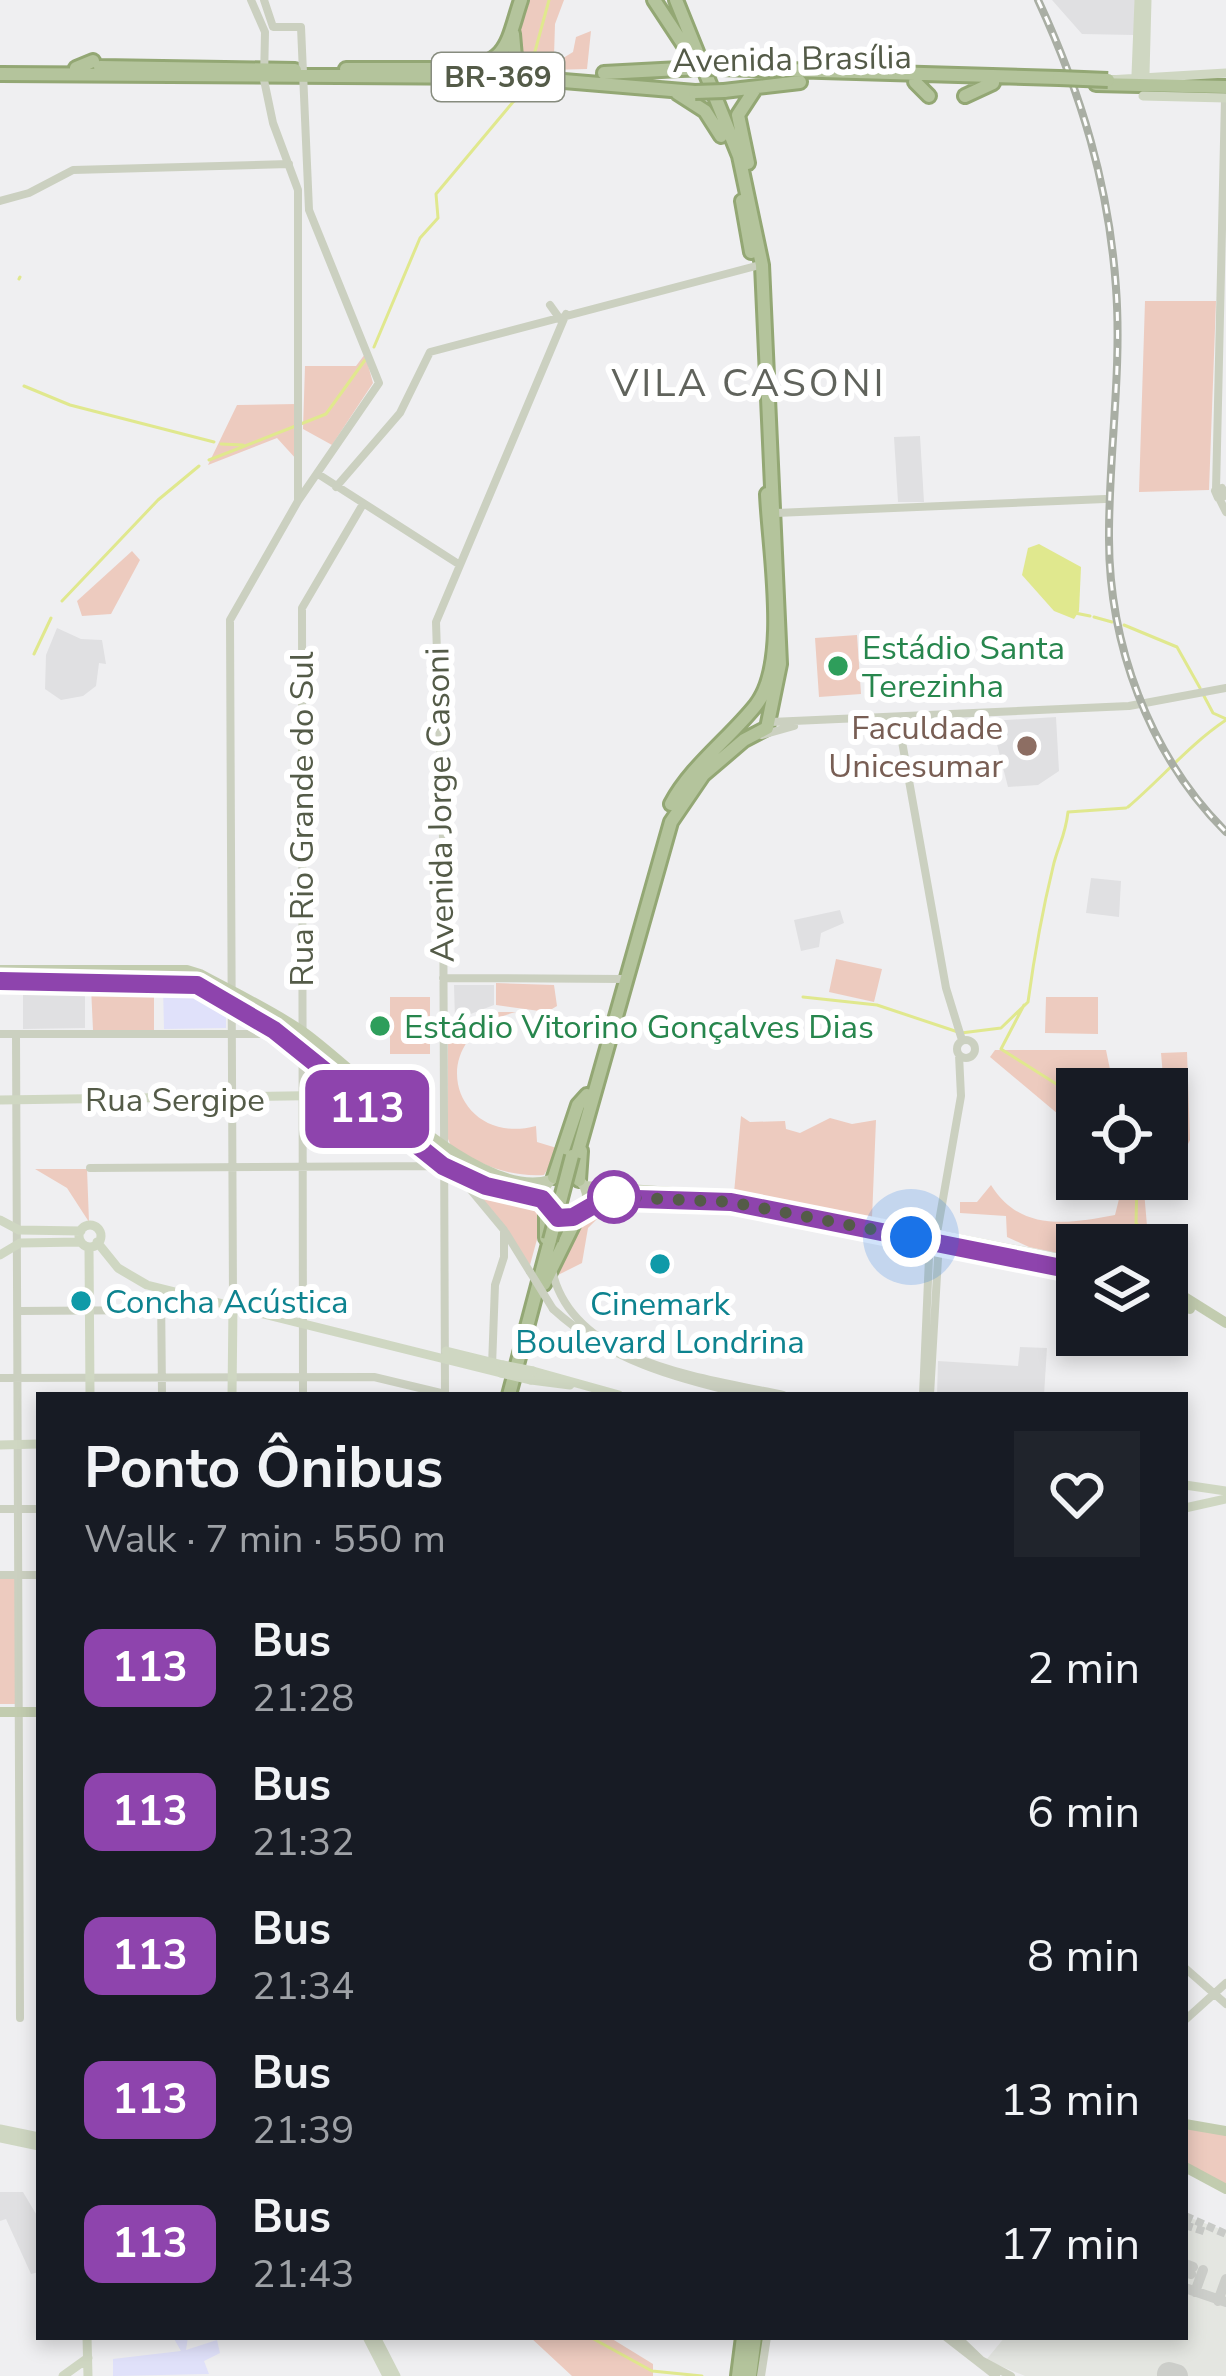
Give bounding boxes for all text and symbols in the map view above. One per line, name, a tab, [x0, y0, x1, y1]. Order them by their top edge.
street label: Avenida Brasília	[672, 35, 912, 84]
road number: BR-369	[432, 53, 564, 101]
district label: VILA CASONI	[610, 357, 887, 410]
place label: Estádio Santa Terezinha	[862, 626, 1065, 709]
street label: Avenida Jorge Casoni	[415, 647, 466, 963]
street label: Rua Rio Grande do Sul	[280, 651, 325, 986]
marker: Estádio Santa Terezinha	[825, 653, 851, 679]
place label: Faculdade Unicesumar	[828, 706, 1003, 789]
marker: Faculdade Unicesumar	[1014, 733, 1040, 759]
place label: Estádio Vitorino Gonçalves Dias	[404, 1005, 874, 1050]
marker: Estádio Vitorino Gonçalves Dias	[367, 1013, 393, 1039]
map controls	[1056, 1068, 1188, 1356]
button: locate	[1056, 1068, 1188, 1200]
line badge: 113	[298, 1070, 436, 1148]
street label: Rua Sergipe	[85, 1078, 265, 1123]
text: 113	[329, 1080, 405, 1137]
unlabelled marker	[589, 1172, 639, 1222]
your location	[881, 1207, 941, 1267]
button: layers	[1056, 1224, 1188, 1356]
marker: Cinemark Boulevard Londrina	[647, 1251, 673, 1277]
place label: Concha Acústica	[105, 1280, 348, 1325]
place label: Cinemark Boulevard Londrina	[515, 1282, 805, 1365]
marker: Concha Acústica	[68, 1288, 94, 1314]
text: Ponto Ônibus	[84, 1429, 443, 1507]
button: heart	[1014, 1431, 1140, 1557]
text: Walk · 7 min · 550 m	[84, 1513, 446, 1566]
text: Bus	[252, 1611, 331, 1672]
text: 2 min	[1027, 1638, 1140, 1699]
text: 113	[112, 1639, 188, 1696]
text: 21:28	[252, 1672, 355, 1725]
text: Bus	[252, 1755, 331, 1816]
text: 6 min	[1027, 1782, 1140, 1843]
text: 113	[112, 1783, 188, 1840]
text: 21:32	[252, 1816, 355, 1869]
text: Bus	[252, 1899, 331, 1960]
text: 8 min	[1027, 1926, 1140, 1987]
text: 113	[112, 1927, 188, 1984]
text: 21:34	[252, 1960, 355, 2013]
text: Bus	[252, 2043, 331, 2104]
text: 13 min	[1000, 2070, 1140, 2131]
text: 113	[112, 2071, 188, 2128]
text: 21:39	[252, 2104, 355, 2157]
text: Bus	[252, 2187, 331, 2248]
text: 17 min	[1000, 2214, 1140, 2275]
text: 113	[112, 2215, 188, 2272]
text: 21:43	[252, 2248, 355, 2301]

